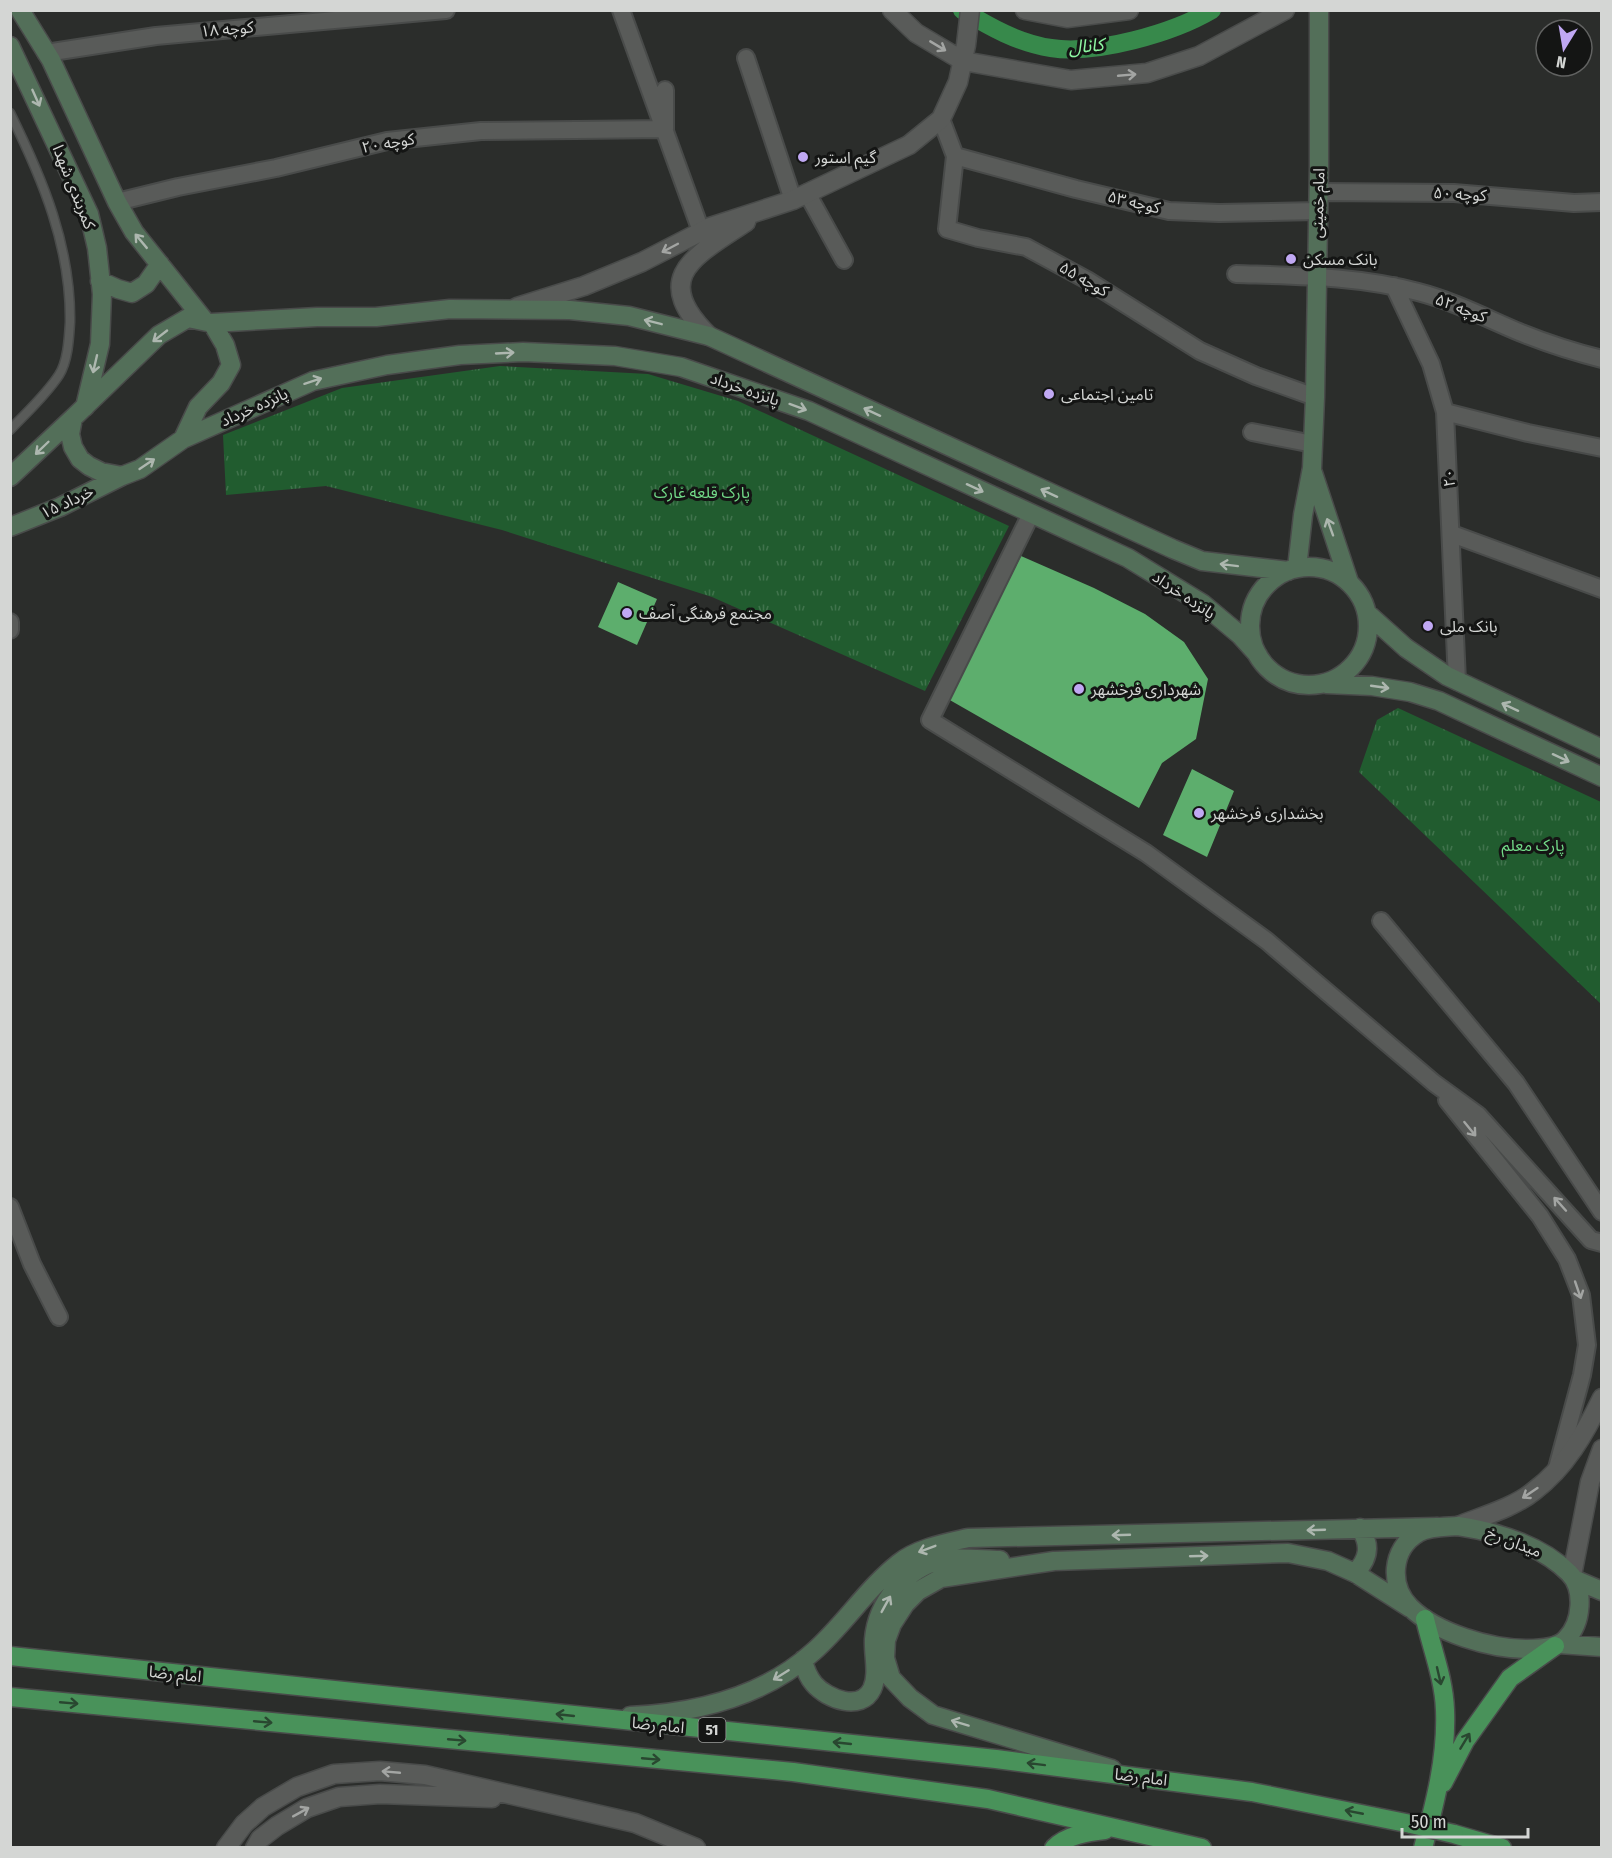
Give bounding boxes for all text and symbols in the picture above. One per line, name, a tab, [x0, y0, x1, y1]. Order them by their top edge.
street label: کوچه ۱۸	[200, 17, 255, 42]
north arrow	[1534, 18, 1594, 78]
water label: کانال	[1067, 33, 1108, 58]
one-way arrow	[929, 41, 946, 53]
text: N	[1555, 52, 1568, 72]
one-way arrow	[1116, 69, 1136, 80]
one-way arrow	[31, 89, 42, 107]
street label: کوچه ۲۰	[360, 129, 417, 158]
street label: کمربندی شهدا	[49, 142, 100, 232]
place label: گیم استور	[814, 148, 876, 170]
marker: گیم استور	[796, 150, 810, 164]
street label: امام خمینی	[1307, 168, 1332, 239]
street label: کوچه ۵۰	[1433, 183, 1488, 206]
street label: کوچه ۵۳	[1106, 187, 1163, 218]
one-way arrow	[135, 233, 148, 249]
one-way arrow	[661, 242, 679, 254]
place label: بانک مسکن	[1303, 250, 1377, 269]
marker: بانک مسکن	[1284, 252, 1298, 266]
street label: کوچه ۵۵	[1056, 257, 1112, 302]
street label: کوچه ۵۲	[1432, 290, 1490, 328]
one-way arrow	[644, 316, 663, 328]
one-way arrow	[152, 330, 168, 342]
one-way arrow	[495, 347, 515, 358]
one-way arrow	[89, 354, 100, 373]
street label: پانزده خرداد	[708, 368, 782, 411]
one-way arrow	[303, 375, 322, 386]
street label: پانزده خرداد	[217, 384, 291, 431]
place label: تامین اجتماعی	[1061, 385, 1153, 404]
marker: تامین اجتماعی	[1042, 387, 1056, 401]
one-way arrow	[788, 403, 807, 414]
one-way arrow	[863, 405, 881, 416]
one-way arrow	[35, 441, 50, 455]
one-way arrow	[139, 457, 156, 470]
street label: ۲۰	[1439, 468, 1459, 488]
street label: ۱۵ خرداد	[37, 481, 97, 523]
park label: پارک قلعه غارک	[654, 483, 750, 503]
one-way arrow	[966, 483, 984, 494]
one-way arrow	[1041, 486, 1059, 498]
one-way arrow	[1324, 518, 1335, 537]
one-way arrow	[1220, 559, 1240, 570]
street label: پانزده خرداد	[1148, 567, 1219, 624]
place label: مجتمع فرهنگی آصف	[639, 604, 772, 626]
marker: مجتمع فرهنگی آصف	[620, 606, 634, 620]
place label: بانک ملی	[1440, 617, 1498, 636]
marker: بانک ملی	[1421, 619, 1435, 633]
place label: شهرداری فرخشهر	[1090, 680, 1201, 699]
marker: شهرداری فرخشهر	[1072, 682, 1086, 696]
one-way arrow	[1370, 682, 1389, 693]
one-way arrow	[1502, 700, 1520, 712]
one-way arrow	[1551, 752, 1569, 764]
place label: بخشداری فرخشهر	[1210, 804, 1324, 823]
marker: بخشداری فرخشهر	[1192, 806, 1206, 820]
park label: پارک معلم	[1502, 836, 1565, 858]
one-way arrow	[1464, 1121, 1477, 1137]
one-way arrow	[1553, 1197, 1567, 1212]
one-way arrow	[1574, 1280, 1585, 1298]
one-way arrow	[1522, 1487, 1538, 1499]
street label: میدان رخ	[1483, 1523, 1544, 1564]
one-way arrow	[1306, 1524, 1326, 1535]
one-way arrow	[1111, 1529, 1131, 1541]
one-way arrow	[919, 1545, 937, 1556]
one-way arrow	[1188, 1550, 1208, 1561]
one-way arrow	[880, 1596, 892, 1613]
street label: امام رضا	[147, 1662, 202, 1689]
one-way arrow	[1434, 1666, 1445, 1685]
one-way arrow	[773, 1669, 790, 1681]
one-way arrow	[58, 1698, 78, 1709]
one-way arrow	[555, 1710, 575, 1721]
street label: امام رضا	[630, 1713, 685, 1740]
one-way arrow	[252, 1717, 272, 1728]
one-way arrow	[951, 1717, 970, 1728]
road number: 51	[698, 1718, 726, 1742]
one-way arrow	[1460, 1733, 1472, 1750]
one-way arrow	[446, 1735, 466, 1746]
one-way arrow	[833, 1737, 853, 1748]
one-way arrow	[641, 1754, 661, 1765]
one-way arrow	[1027, 1758, 1047, 1769]
street label: امام رضا	[1113, 1764, 1168, 1793]
one-way arrow	[382, 1766, 402, 1777]
scale bar	[1402, 1801, 1528, 1839]
one-way arrow	[291, 1806, 309, 1817]
one-way arrow	[1344, 1806, 1364, 1817]
text: 50 m	[1411, 1811, 1447, 1833]

